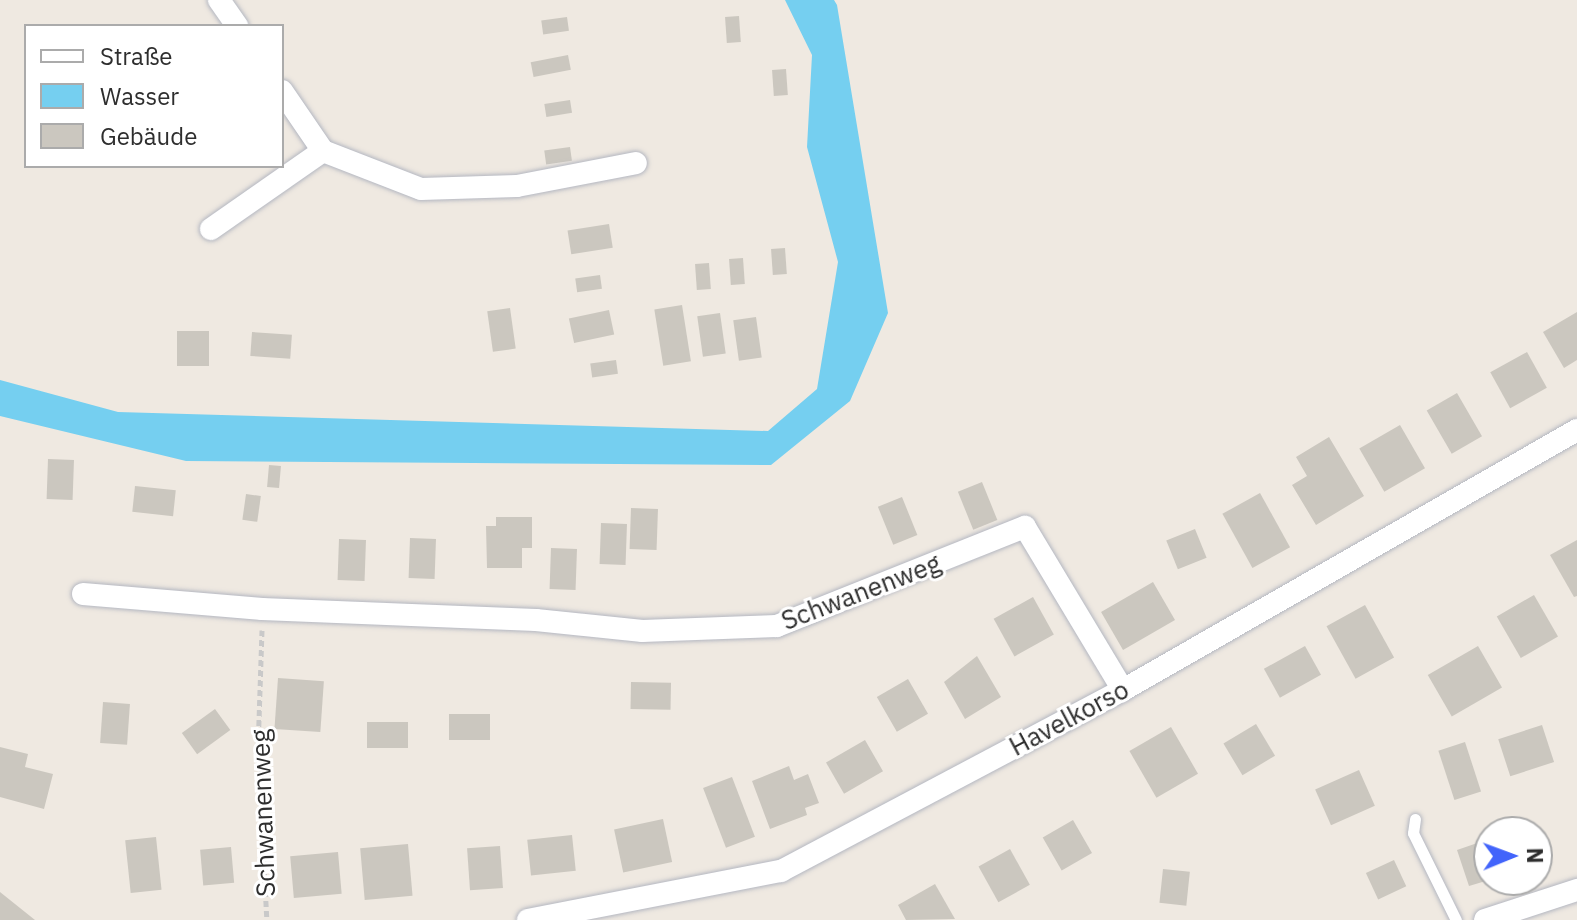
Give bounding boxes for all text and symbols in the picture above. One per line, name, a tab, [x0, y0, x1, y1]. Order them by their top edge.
legend	[24, 24, 284, 168]
text: Straße	[100, 40, 172, 72]
text: Wasser	[100, 80, 179, 112]
text: Gebäude	[100, 120, 197, 152]
street label: Schwanenweg	[777, 547, 945, 637]
street label: Havelkorso	[1004, 674, 1134, 762]
street label: Schwanenweg	[244, 729, 282, 897]
north arrow	[1473, 816, 1553, 896]
text: N	[1521, 847, 1550, 864]

